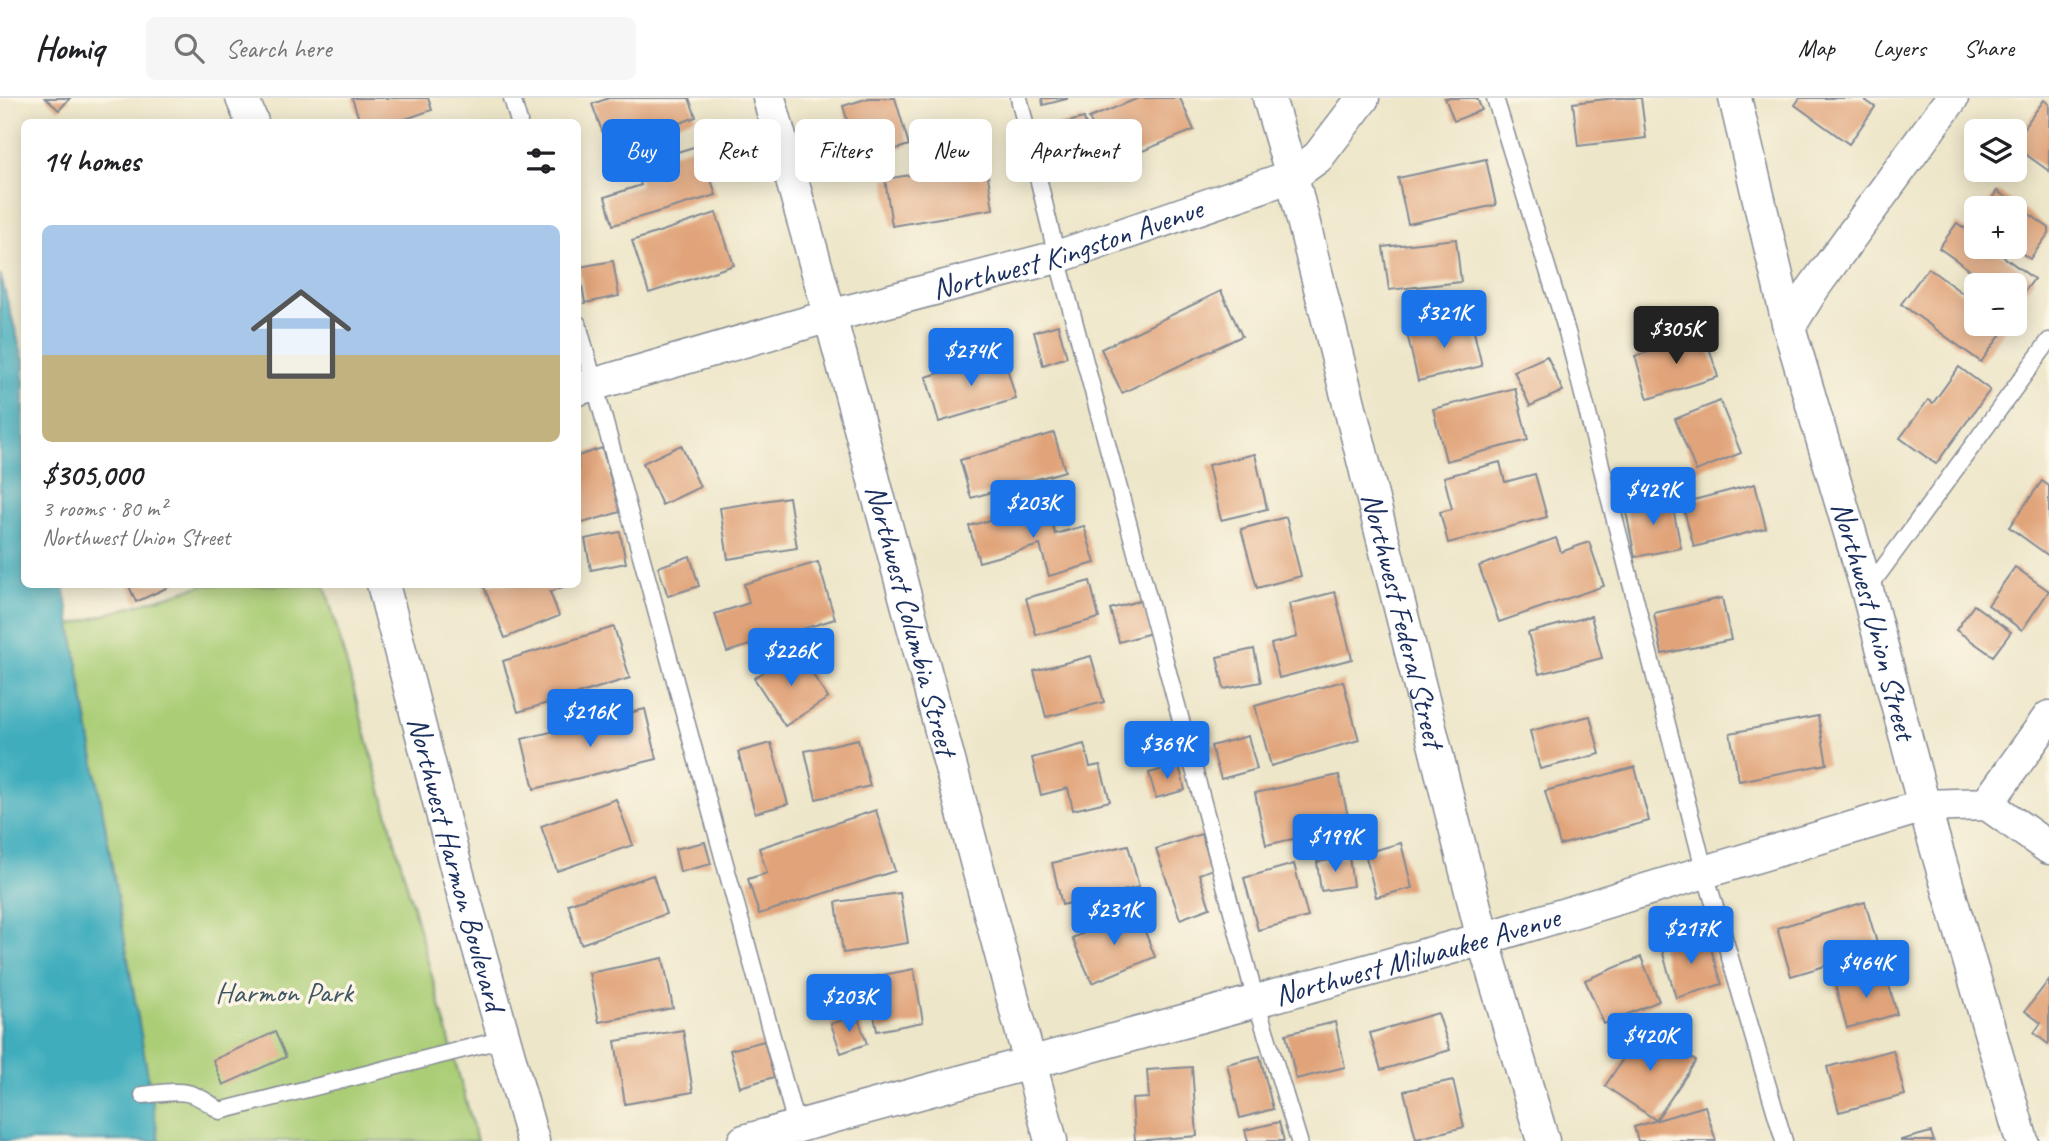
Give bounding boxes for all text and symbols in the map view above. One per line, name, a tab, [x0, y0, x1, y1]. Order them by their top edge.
search box	[146, 17, 636, 80]
text: Homiq	[35, 27, 104, 69]
icon: search	[170, 29, 208, 67]
text: Search here	[226, 32, 331, 65]
text: Map	[1798, 33, 1835, 63]
text: Layers	[1873, 33, 1926, 63]
text: Share	[1964, 33, 2014, 63]
chip: Buy	[602, 119, 680, 182]
chip: Rent	[694, 119, 781, 182]
chip: Filters	[795, 119, 895, 182]
chip: New	[909, 119, 992, 182]
chip: Apartment	[1006, 119, 1142, 182]
map controls	[1964, 119, 2027, 336]
button: layers	[1964, 119, 2027, 182]
text: 14 homes	[42, 142, 140, 180]
icon: filters	[522, 142, 560, 180]
street label: Northwest Kingston Avenue	[928, 189, 1210, 308]
button: +	[1964, 196, 2027, 259]
icon: home	[238, 271, 364, 397]
button: −	[1964, 273, 2027, 336]
pin: $321K	[1395, 290, 1493, 350]
text: $321K	[1417, 298, 1471, 327]
pin: $305K	[1627, 306, 1725, 366]
text: $305K	[1650, 314, 1702, 343]
pin: $274K	[922, 328, 1020, 388]
text: $274K	[945, 336, 998, 365]
text: $305,000	[42, 456, 142, 494]
pin: $429K	[1604, 468, 1702, 527]
text: $429K	[1627, 475, 1679, 504]
street label: Northwest Columbia Street	[857, 480, 967, 763]
pin: $203K	[984, 480, 1082, 540]
text: $203K	[1006, 488, 1060, 517]
street label: Northwest Federal Street	[1353, 489, 1454, 755]
text: 3 rooms · 80 m²	[42, 494, 166, 523]
street label: Northwest Union Street	[1823, 497, 1925, 747]
text: Northwest Union Street	[42, 523, 230, 552]
pin: $226K	[742, 628, 840, 688]
text: $226K	[764, 636, 818, 665]
pin: $216K	[541, 690, 639, 749]
text: $216K	[563, 697, 617, 726]
street label: Northwest Harmon Boulevard	[399, 713, 515, 1019]
pin: $369K	[1118, 722, 1216, 781]
text: $369K	[1140, 729, 1194, 758]
pin: $199K	[1286, 814, 1384, 874]
text: $199K	[1309, 822, 1361, 851]
pin: $231K	[1065, 888, 1163, 947]
text: $231K	[1087, 895, 1141, 924]
street label: Northwest Milwaukee Avenue	[1270, 897, 1566, 1014]
pin: $217K	[1642, 906, 1740, 966]
text: $217K	[1665, 914, 1718, 943]
pin: $464K	[1817, 940, 1915, 1000]
text: $464K	[1839, 948, 1893, 977]
park label: Harmon Park	[215, 973, 355, 1011]
pin: $203K	[800, 974, 898, 1034]
text: $203K	[822, 982, 876, 1011]
pin: $420K	[1601, 1014, 1699, 1073]
text: $420K	[1623, 1021, 1677, 1050]

